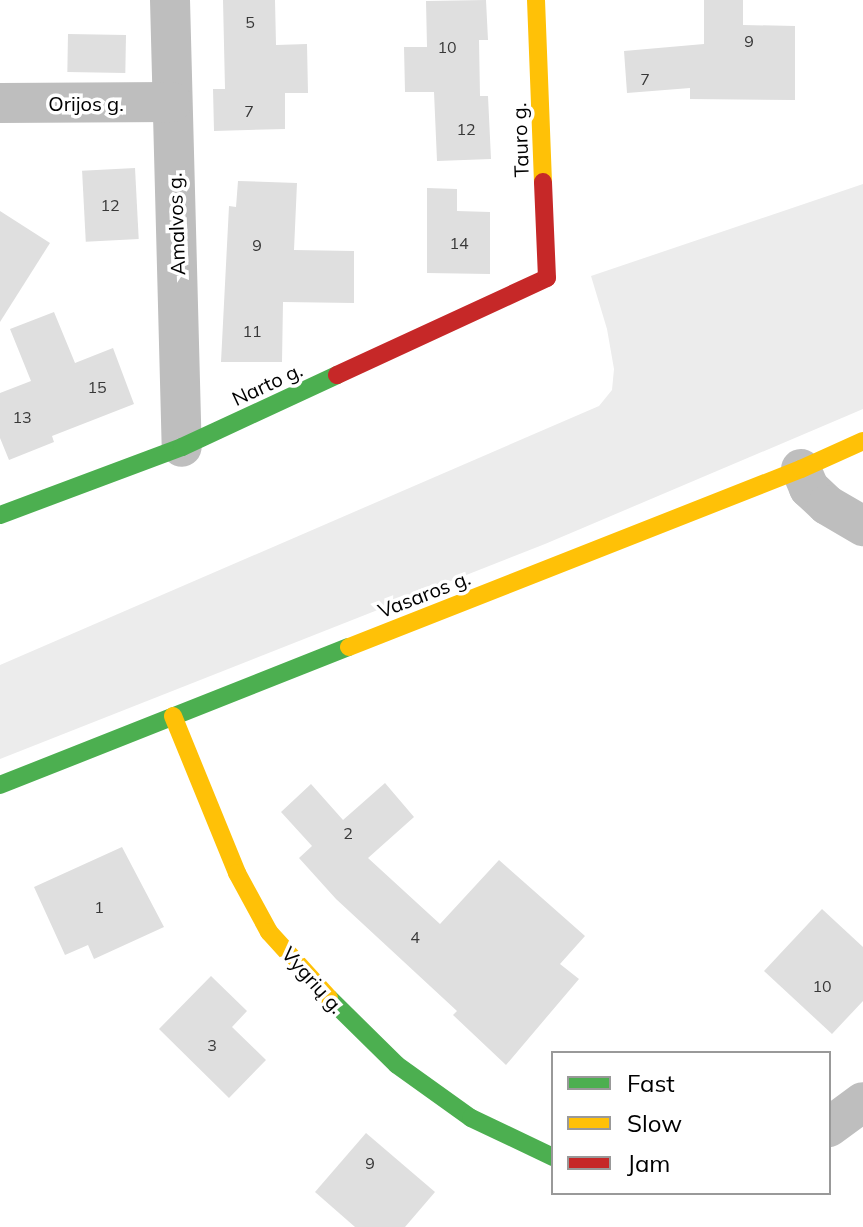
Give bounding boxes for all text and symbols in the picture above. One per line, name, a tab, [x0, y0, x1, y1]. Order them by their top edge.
house number: 5	[245, 12, 255, 32]
house number: 9	[744, 31, 754, 51]
house number: 10	[437, 37, 457, 57]
house number: 7	[640, 69, 650, 89]
street label: Orijos g.	[48, 91, 124, 115]
house number: 7	[244, 101, 254, 121]
street label: Tauro g.	[507, 102, 533, 178]
house number: 12	[456, 119, 476, 139]
street label: Amalvos g.	[162, 172, 190, 276]
house number: 12	[100, 195, 120, 215]
house number: 14	[449, 233, 469, 253]
house number: 9	[252, 235, 262, 255]
house number: 11	[242, 321, 262, 341]
street label: Narto g.	[228, 357, 306, 411]
house number: 15	[87, 377, 107, 397]
house number: 13	[12, 407, 32, 427]
street label: Vasaros g.	[374, 565, 474, 623]
house number: 2	[343, 823, 353, 843]
house number: 1	[94, 897, 104, 917]
house number: 4	[410, 927, 420, 947]
street label: Vygrių g.	[277, 942, 349, 1018]
house number: 10	[812, 976, 832, 996]
house number: 3	[207, 1035, 217, 1055]
legend	[551, 1051, 831, 1195]
text: Fast	[627, 1068, 675, 1098]
text: Slow	[627, 1108, 682, 1138]
text: Jam	[627, 1148, 670, 1178]
house number: 9	[365, 1153, 375, 1173]

